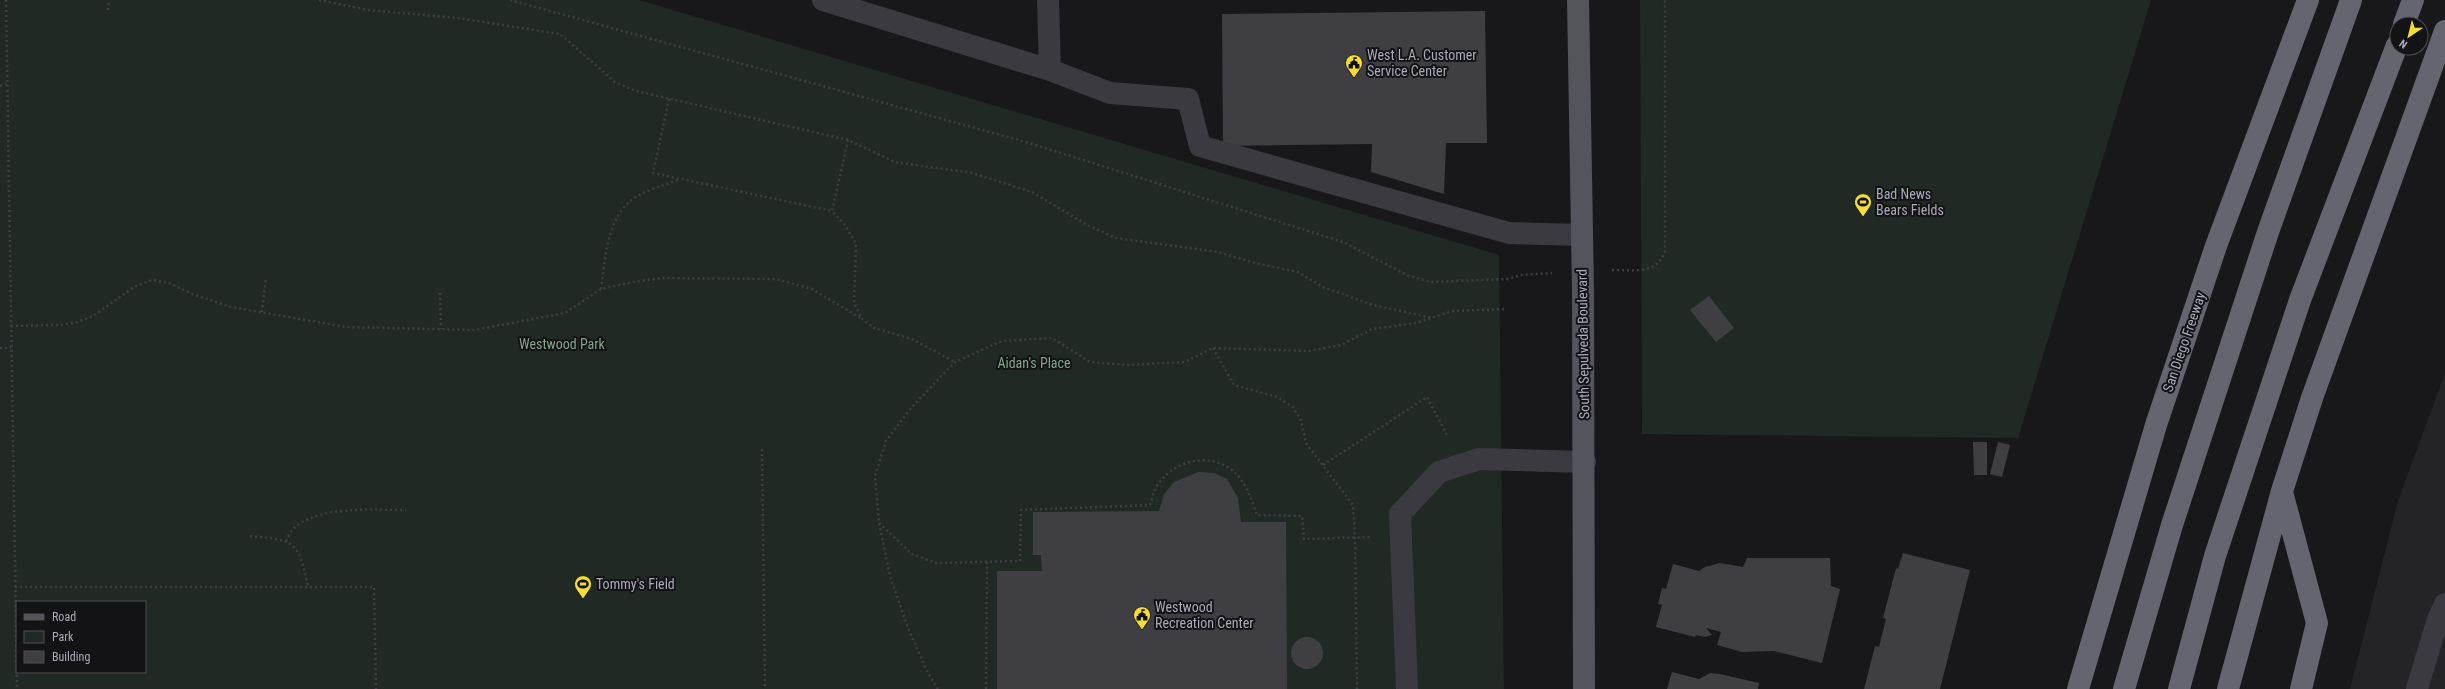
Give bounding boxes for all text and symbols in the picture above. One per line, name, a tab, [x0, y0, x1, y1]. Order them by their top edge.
north arrow	[2389, 16, 2429, 56]
text: N	[2397, 36, 2410, 51]
place label: West L.A. Customer Service Center	[1367, 47, 1477, 79]
public building icon: West L.A. Customer Service Center	[1344, 53, 1364, 78]
place label: Bad News Bears Fields	[1876, 186, 1944, 218]
sports icon: Bad News Bears Fields	[1853, 192, 1873, 217]
street label: South Sepulveda Boulevard	[1574, 269, 1592, 419]
street label: San Diego Freeway	[2159, 290, 2209, 394]
park label: Westwood Park	[519, 336, 606, 352]
park label: Aidan's Place	[997, 355, 1071, 371]
sports icon: Tommy's Field	[573, 574, 593, 599]
place label: Tommy's Field	[596, 576, 675, 592]
place label: Westwood Recreation Center	[1155, 599, 1254, 631]
legend	[16, 601, 146, 673]
public building icon: Westwood Recreation Center	[1132, 605, 1152, 630]
text: Road	[52, 610, 76, 624]
text: Park	[52, 630, 74, 644]
text: Building	[52, 650, 90, 664]

